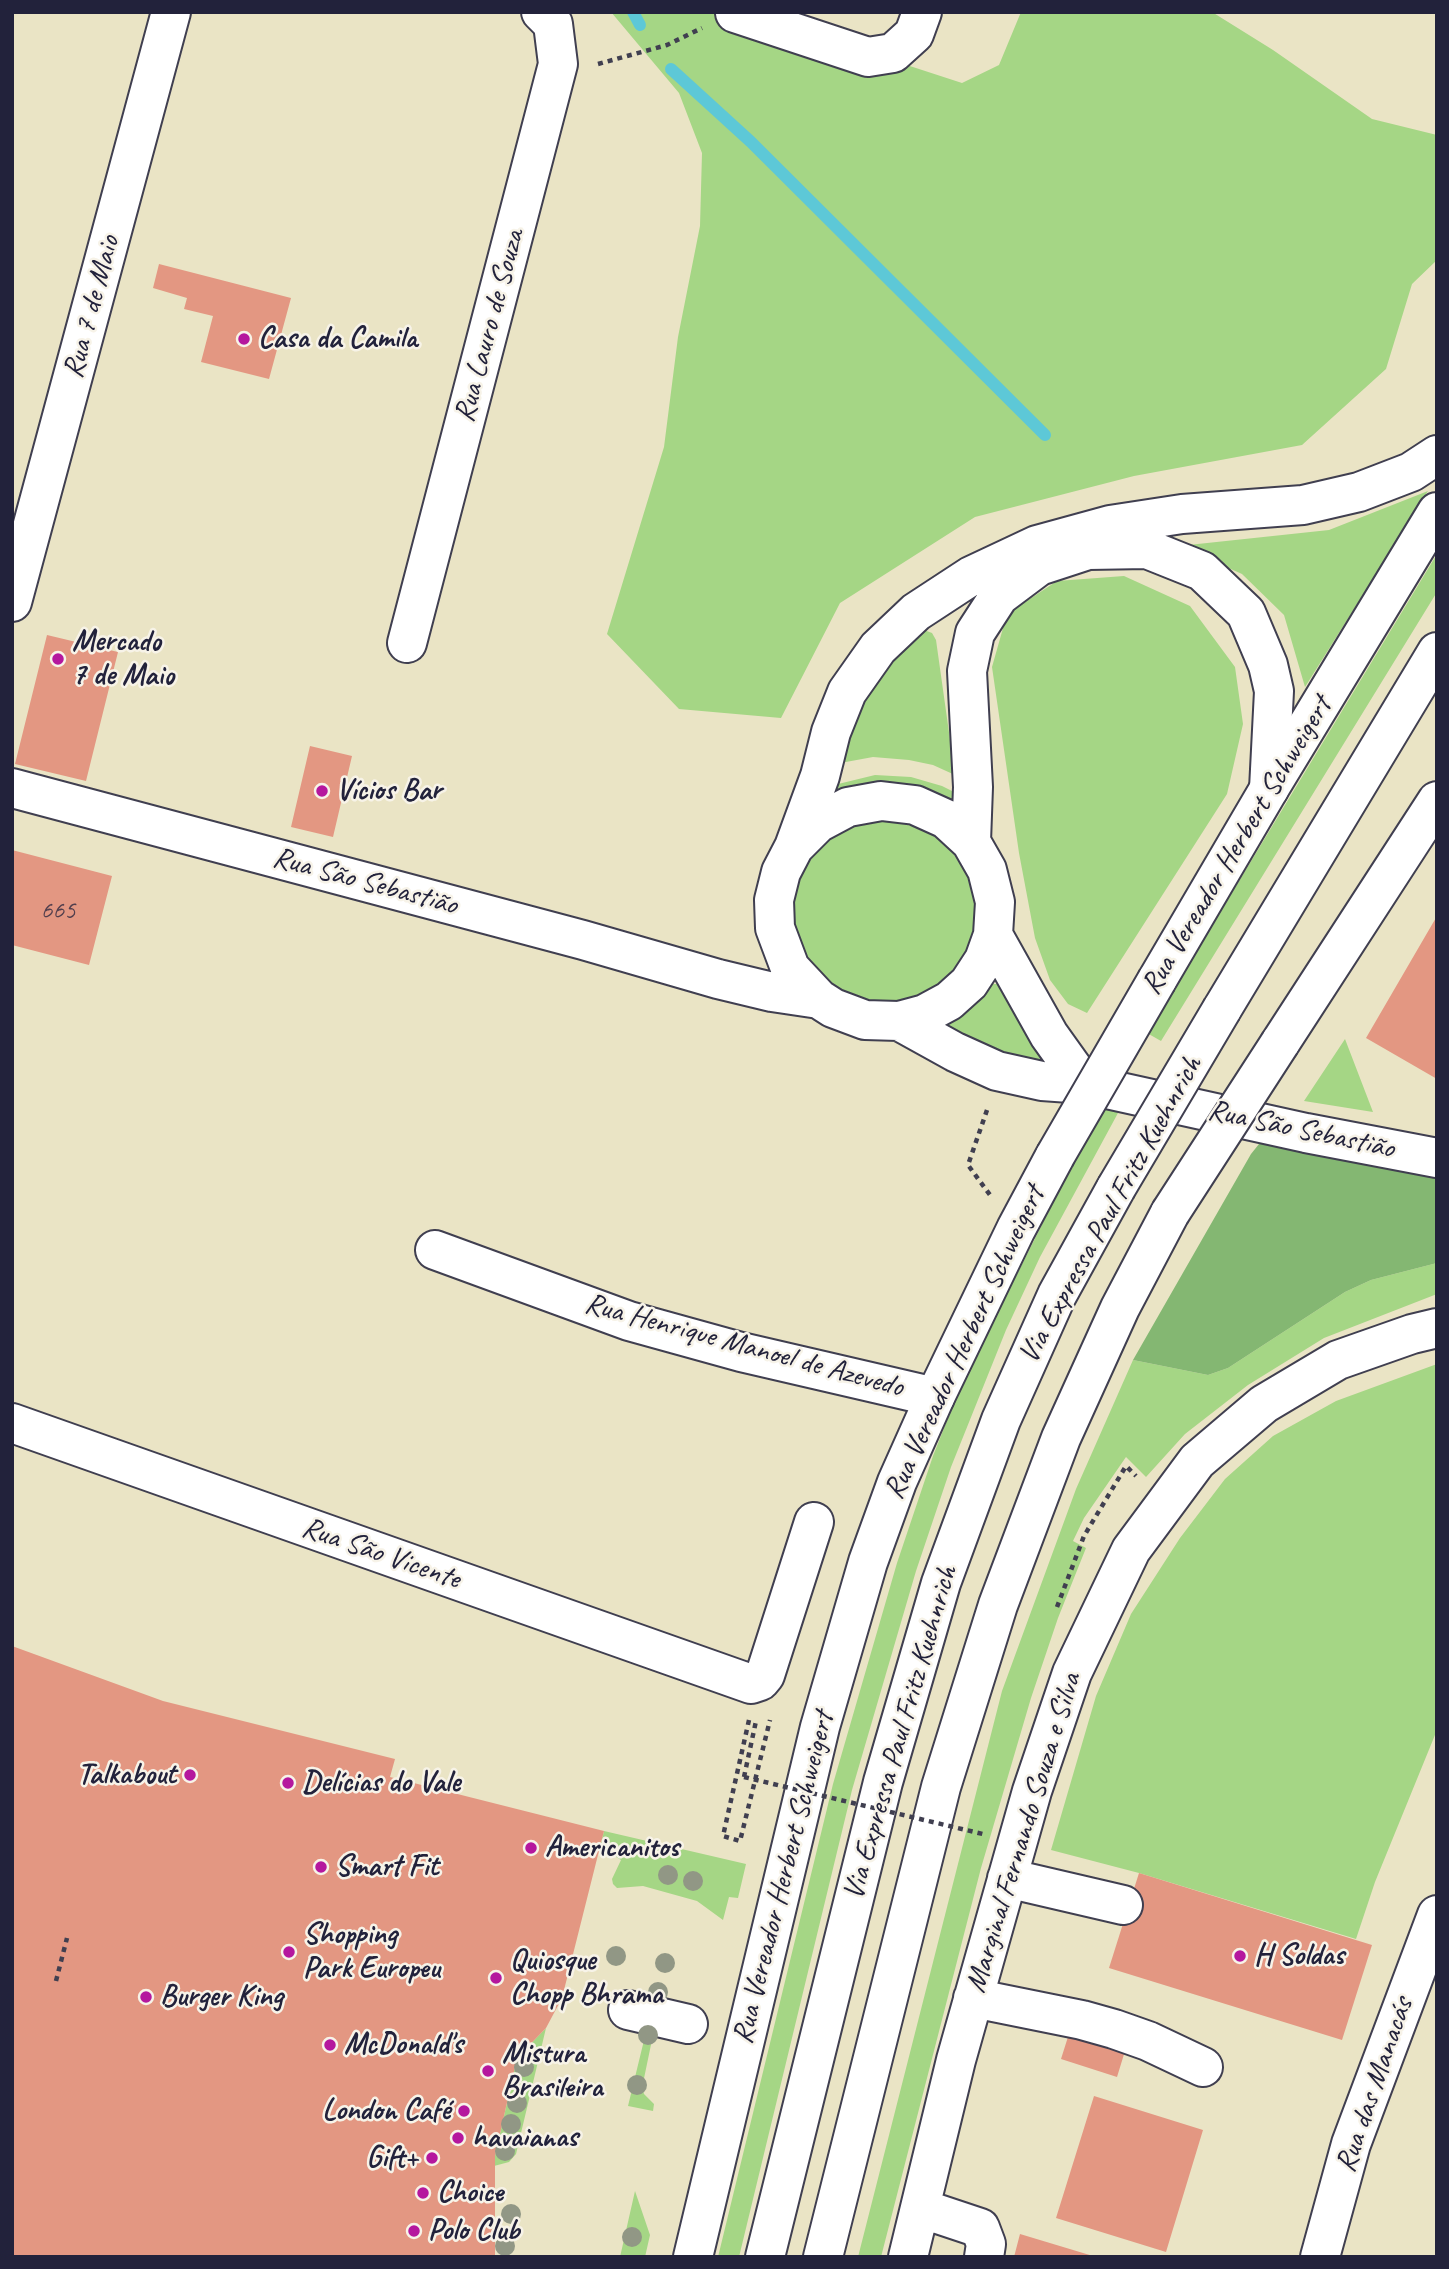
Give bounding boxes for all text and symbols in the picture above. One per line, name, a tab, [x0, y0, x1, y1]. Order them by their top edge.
street label: Rua Lauro de Souza	[447, 226, 533, 426]
street label: Rua 7 de Maio	[56, 232, 128, 382]
place label: Casa da Camila	[258, 321, 417, 357]
marker: Casa da Camila	[236, 331, 252, 347]
place label: Mercado 7 de Maio	[72, 624, 174, 694]
marker: Mercado 7 de Maio	[50, 651, 66, 667]
street label: Rua Vereador Herbert Schweigert	[1134, 691, 1340, 1001]
place label: Vícios Bar	[336, 773, 442, 809]
marker: Vícios Bar	[314, 783, 330, 799]
street label: Rua São Sebastião	[269, 840, 461, 924]
house number: 665	[40, 895, 76, 927]
street label: Via Expressa Paul Fritz Kuehnrich	[1011, 1050, 1211, 1370]
street label: Rua São Sebastião	[1205, 1093, 1397, 1167]
street label: Rua Vereador Herbert Schweigert	[877, 1181, 1053, 1505]
street label: Rua Henrique Manoel de Azevedo	[581, 1286, 907, 1406]
street label: Rua São Vicente	[297, 1510, 465, 1598]
street label: Via Expressa Paul Fritz Kuehnrich	[836, 1562, 966, 1904]
street label: Marginal Fernando Souza e Silva	[958, 1669, 1090, 1997]
street label: Rua Vereador Herbert Schweigert	[725, 1708, 843, 2048]
place label: Talkabout	[78, 1757, 176, 1793]
place label: Delícias do Vale	[302, 1765, 460, 1801]
marker: Talkabout	[182, 1767, 198, 1783]
marker: Delícias do Vale	[280, 1775, 296, 1791]
place label: Americanitos	[545, 1830, 679, 1866]
marker: Americanitos	[523, 1840, 539, 1856]
place label: Smart Fit	[335, 1849, 438, 1885]
marker: Smart Fit	[313, 1859, 329, 1875]
place label: Shopping Park Europeu	[303, 1917, 440, 1988]
place label: H Soldas	[1254, 1938, 1344, 1974]
place label: Quiosque Chopp Bhrama	[510, 1943, 663, 2014]
marker: Shopping Park Europeu	[281, 1944, 297, 1960]
marker: H Soldas	[1232, 1948, 1248, 1964]
marker: Quiosque Chopp Bhrama	[488, 1970, 504, 1986]
place label: Burger King	[160, 1979, 283, 2015]
marker: Burger King	[138, 1989, 154, 2005]
street label: Rua das Manacás	[1328, 1993, 1422, 2177]
place label: McDonald's	[344, 2027, 463, 2063]
place label: Mistura Brasileira	[502, 2036, 602, 2106]
marker: McDonald's	[322, 2037, 338, 2053]
marker: Mistura Brasileira	[480, 2063, 496, 2079]
place label: London Café	[322, 2093, 450, 2129]
marker: London Café	[456, 2103, 472, 2119]
place label: havaianas	[472, 2120, 578, 2156]
marker: havaianas	[450, 2130, 466, 2146]
place label: Gift+	[366, 2140, 418, 2176]
marker: Gift+	[424, 2150, 440, 2166]
place label: Choice	[437, 2175, 503, 2211]
marker: Choice	[415, 2185, 431, 2201]
place label: Polo Club	[428, 2213, 520, 2249]
marker: Polo Club	[406, 2223, 422, 2239]

